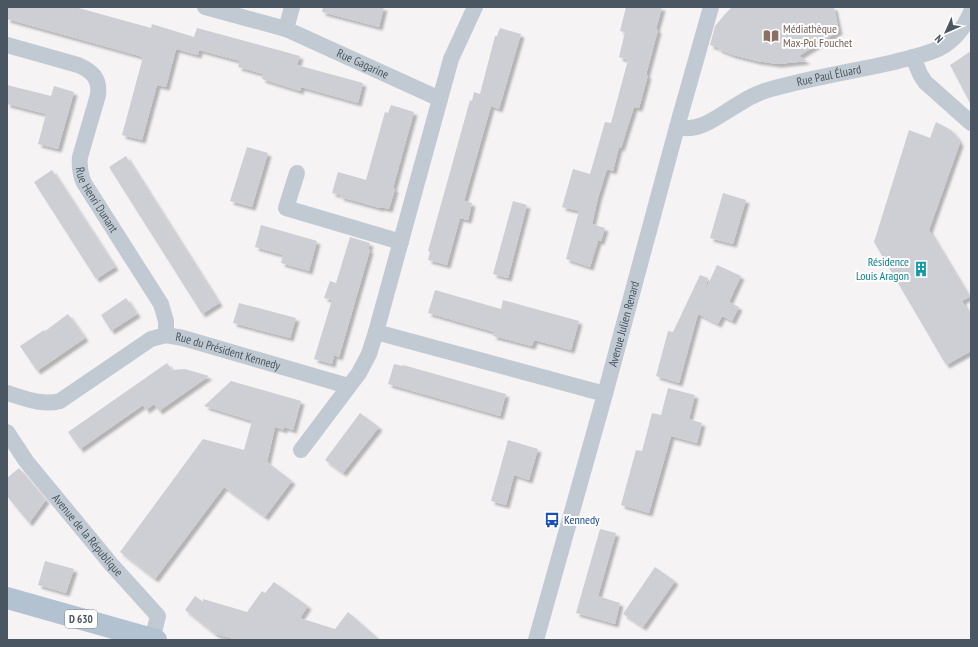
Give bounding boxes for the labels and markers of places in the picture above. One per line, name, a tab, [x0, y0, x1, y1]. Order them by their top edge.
place label: Médiathèque Max-Pol Fouchet	[783, 21, 853, 50]
library icon: Médiathèque Max-Pol Fouchet	[762, 27, 780, 45]
place label: Résidence Louis Aragon	[856, 254, 909, 283]
building icon: Résidence Louis Aragon	[912, 260, 930, 278]
bus stop icon: Kennedy	[543, 511, 561, 529]
place label: Kennedy	[564, 512, 600, 527]

